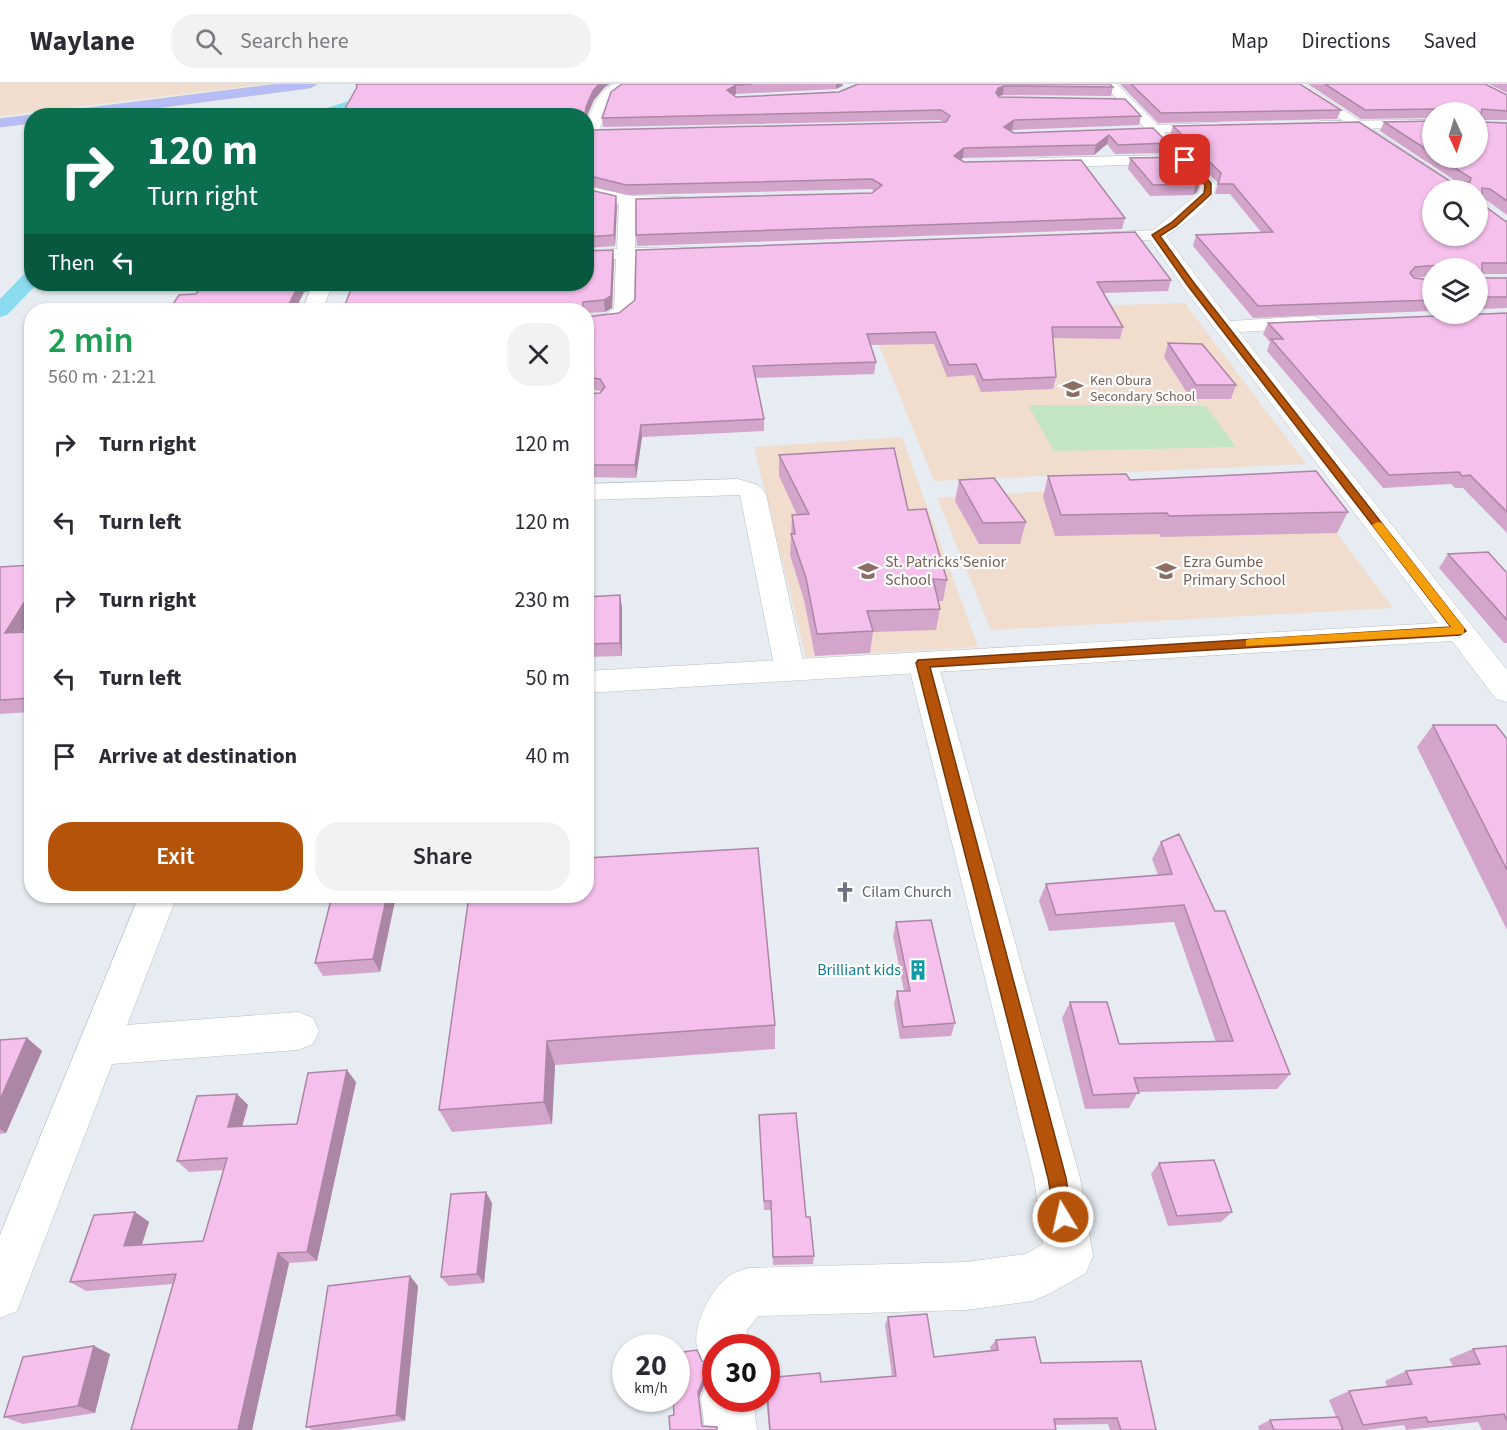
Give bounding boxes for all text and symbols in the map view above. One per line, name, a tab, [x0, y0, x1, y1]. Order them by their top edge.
search box	[171, 14, 591, 68]
text: Waylane	[30, 21, 135, 61]
icon: search	[192, 25, 225, 58]
text: Search here	[240, 25, 349, 57]
text: Map	[1231, 26, 1269, 56]
text: Directions	[1302, 26, 1390, 56]
text: Saved	[1423, 26, 1477, 56]
north arrow	[1422, 102, 1488, 168]
map controls	[1422, 102, 1488, 324]
text: 120 m	[147, 121, 258, 181]
icon: right	[48, 132, 126, 210]
pin	[1159, 134, 1210, 185]
icon: arrive	[1168, 143, 1201, 176]
text: Turn right	[147, 177, 258, 216]
button: search	[1422, 180, 1488, 246]
icon: left	[107, 246, 140, 279]
text: Then	[48, 247, 95, 279]
button: layers	[1422, 258, 1488, 324]
text: 2 min	[48, 315, 134, 366]
button: close	[507, 323, 570, 386]
text: 560 m · 21:21	[48, 363, 156, 391]
place label: Ken Obura Secondary School	[1090, 371, 1196, 407]
school or university icon: Ken Obura Secondary School	[1061, 377, 1085, 401]
icon: right	[48, 428, 81, 461]
text: Turn right	[99, 428, 196, 460]
text: 120 m	[515, 428, 570, 460]
icon: left	[48, 506, 81, 539]
text: Turn left	[99, 506, 181, 538]
text: 120 m	[515, 506, 570, 538]
place label: St. Patricks'Senior School	[885, 551, 1007, 591]
place label: Ezra Gumbe Primary School	[1183, 551, 1285, 591]
school or university icon: St. Patricks'Senior School	[856, 559, 880, 583]
school or university icon: Ezra Gumbe Primary School	[1154, 559, 1178, 583]
icon: right	[48, 584, 81, 617]
text: Turn right	[99, 584, 196, 616]
text: 230 m	[515, 584, 570, 616]
icon: left	[48, 662, 81, 695]
text: Turn left	[99, 662, 181, 694]
text: 50 m	[525, 662, 570, 694]
icon: arrive	[48, 740, 81, 773]
text: Arrive at destination	[99, 740, 297, 772]
text: 40 m	[525, 740, 570, 772]
button: Exit	[48, 822, 303, 891]
button: Share	[315, 822, 570, 891]
church icon: Cilam Church	[833, 880, 857, 904]
place label: Cilam Church	[862, 881, 952, 903]
building icon: Brilliant kids	[906, 958, 930, 982]
place label: Brilliant kids	[817, 959, 901, 981]
position arrow	[1031, 1185, 1095, 1249]
speed limit sign: 30	[702, 1334, 780, 1412]
text: 20	[635, 1344, 667, 1387]
text: km/h	[634, 1378, 668, 1399]

